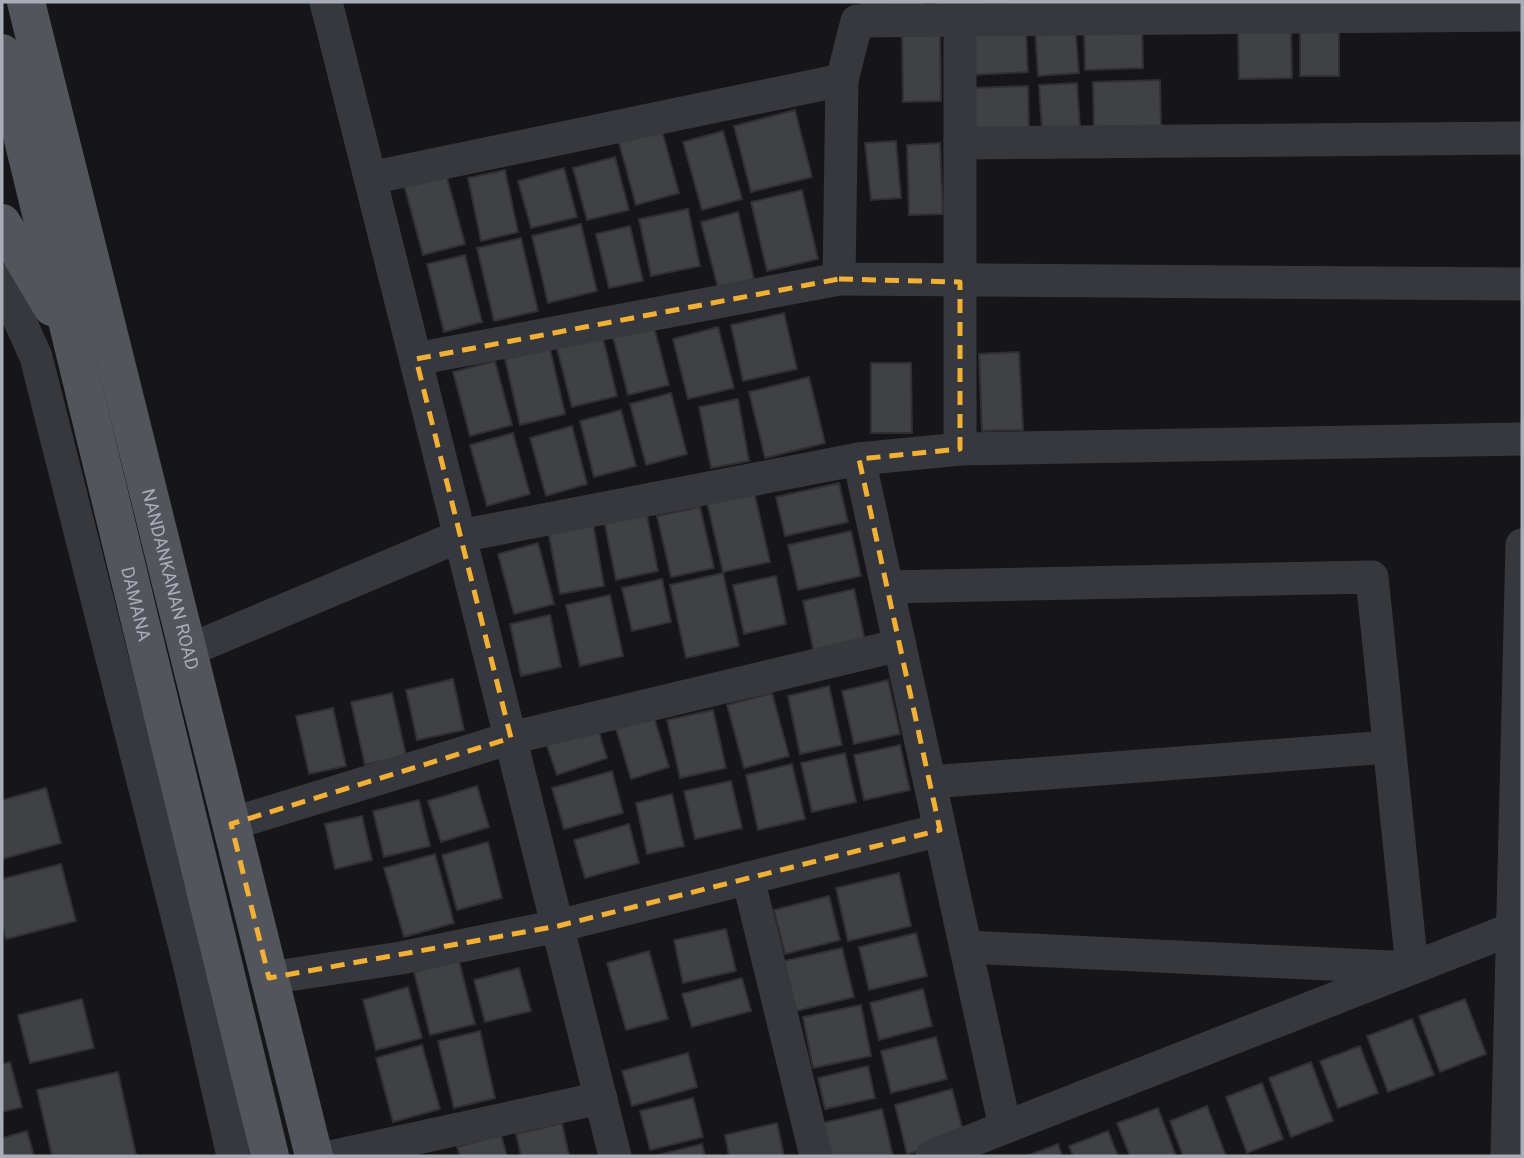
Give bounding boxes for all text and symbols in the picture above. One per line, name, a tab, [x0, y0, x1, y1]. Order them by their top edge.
street label: NANDANKANAN ROAD	[138, 486, 203, 672]
street label: DAMANA	[117, 565, 156, 643]

